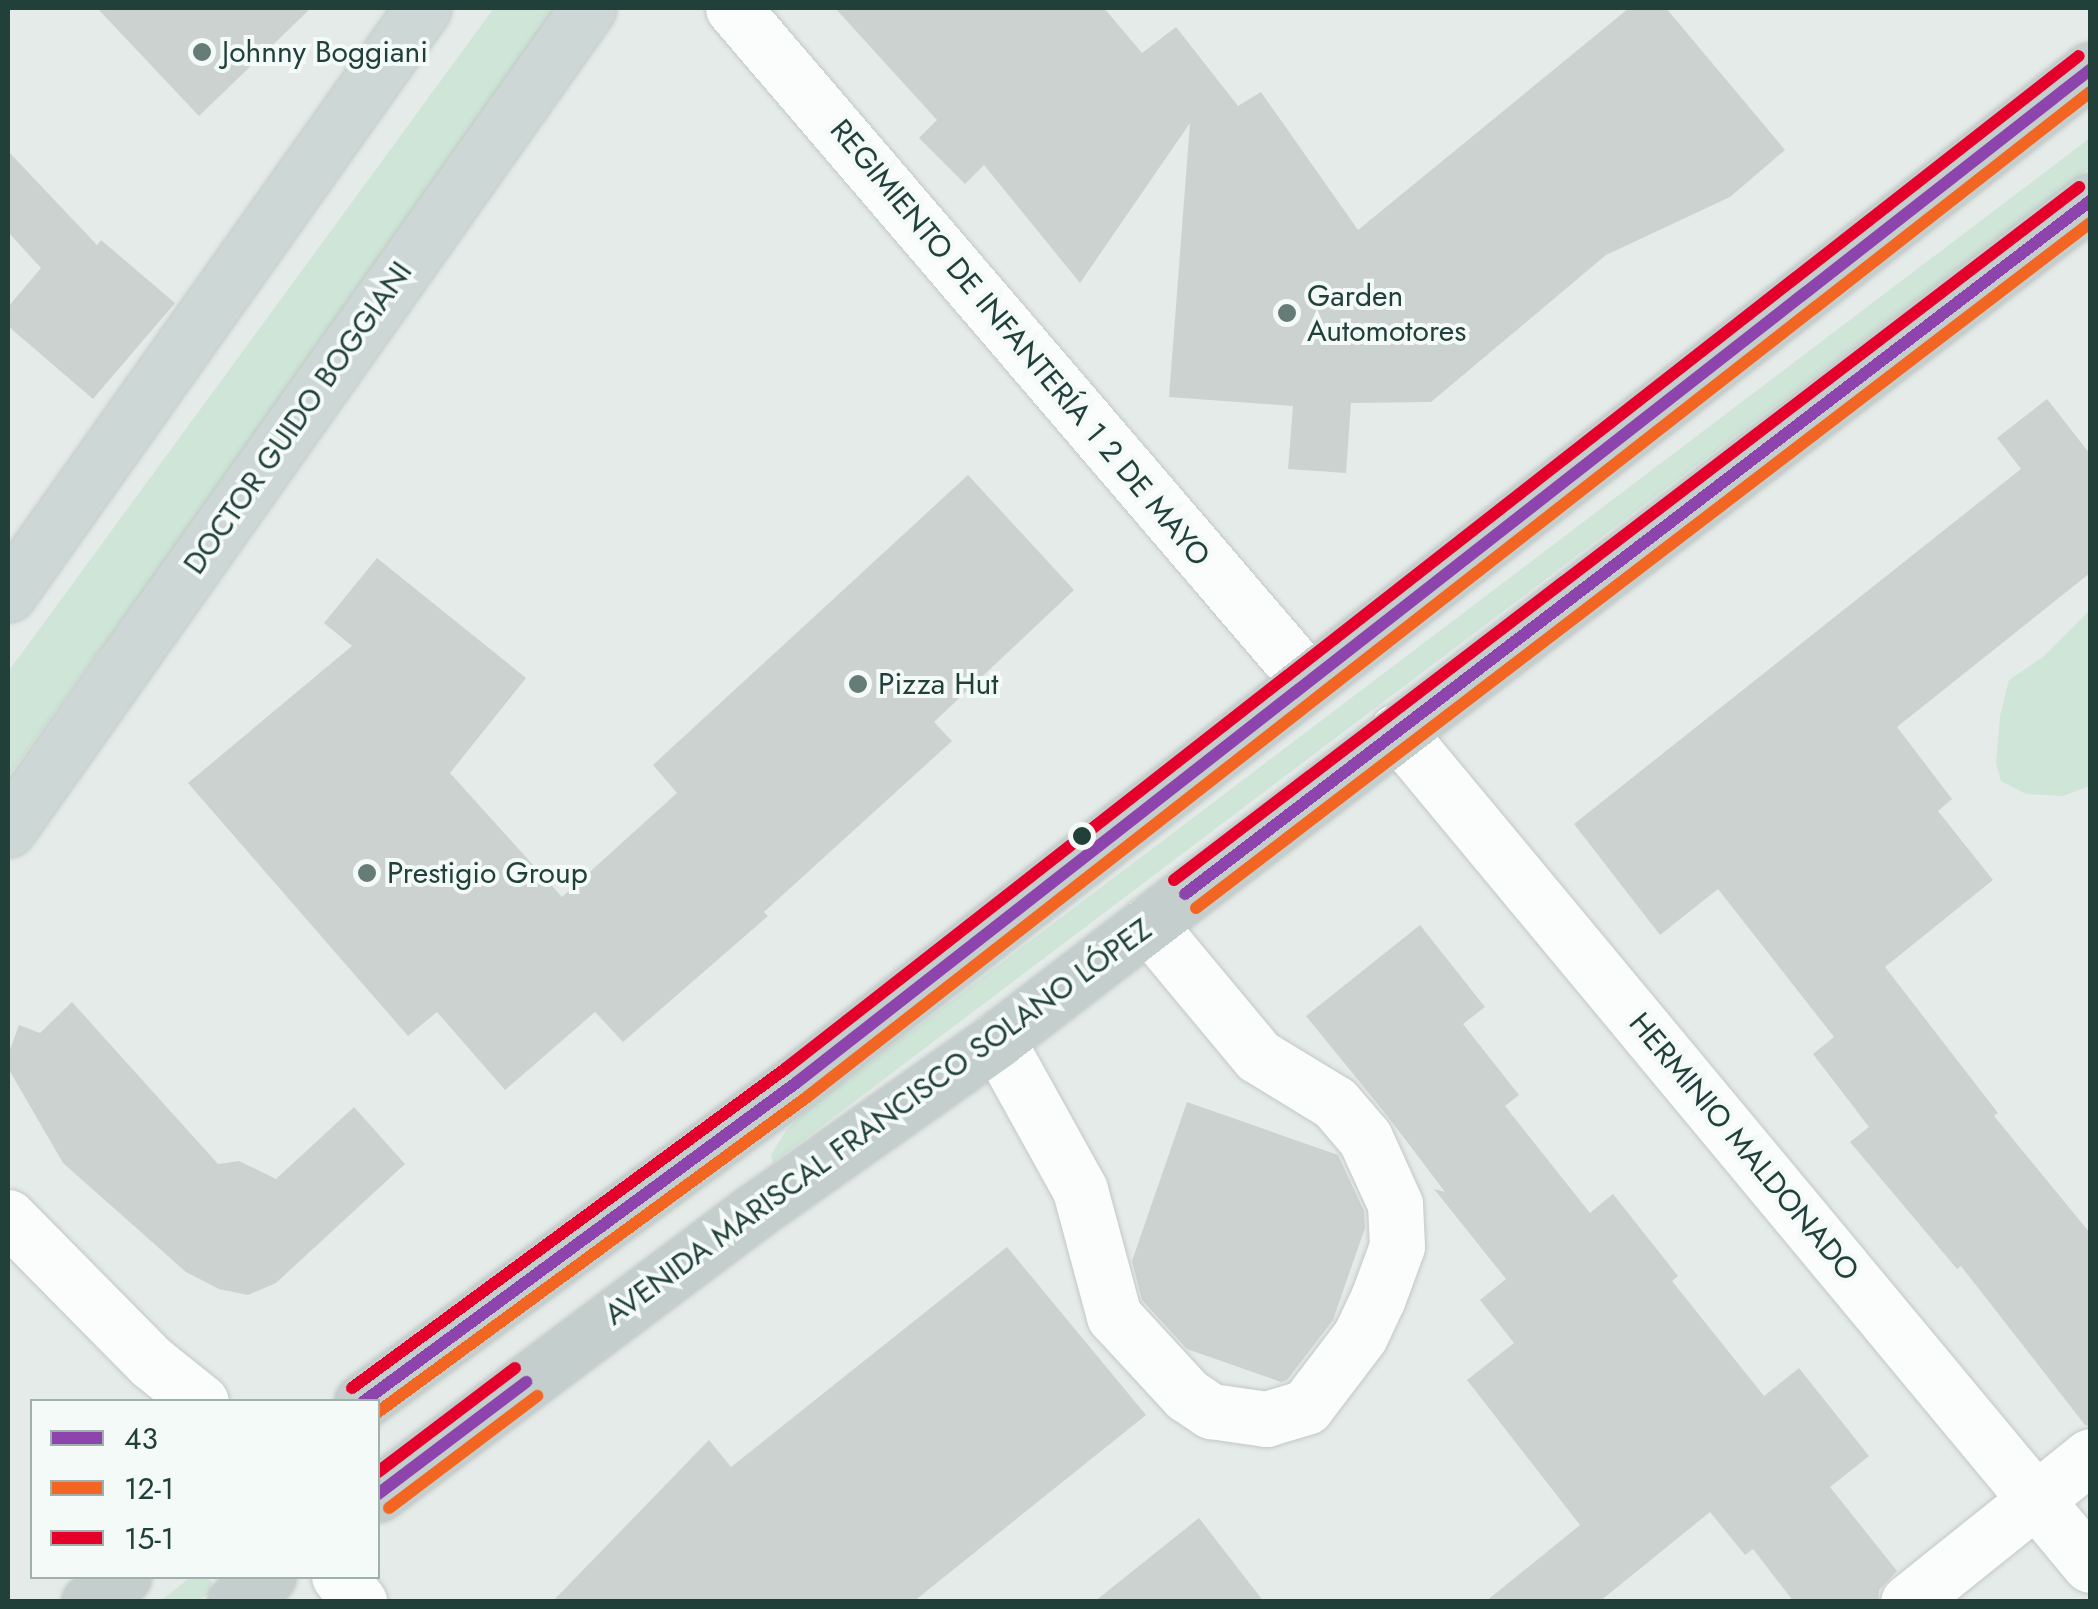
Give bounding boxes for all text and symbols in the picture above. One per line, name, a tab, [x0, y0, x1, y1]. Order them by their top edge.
place label: Johnny Boggiani	[222, 34, 428, 70]
marker: Johnny Boggiani	[191, 41, 213, 63]
street label: REGIMIENTO DE INFANTERÍA 1 2 DE MAYO	[822, 112, 1218, 574]
street label: DOCTOR GUIDO BOGGIANI	[176, 255, 420, 581]
place label: Garden Automotores	[1307, 278, 1466, 348]
marker: Garden Automotores	[1276, 302, 1298, 324]
place label: Pizza Hut	[878, 666, 999, 702]
marker: Pizza Hut	[847, 673, 869, 695]
unlabelled marker	[1072, 826, 1092, 846]
place label: Prestigio Group	[387, 855, 588, 891]
marker: Prestigio Group	[356, 862, 378, 884]
street label: AVENIDA MARISCAL FRANCISCO SOLANO LÓPEZ	[597, 911, 1159, 1333]
street label: HERMINIO MALDONADO	[1621, 1006, 1867, 1288]
legend	[30, 1399, 380, 1579]
text: 43	[124, 1417, 158, 1460]
text: 12-1	[124, 1467, 174, 1510]
text: 15-1	[124, 1517, 174, 1560]

